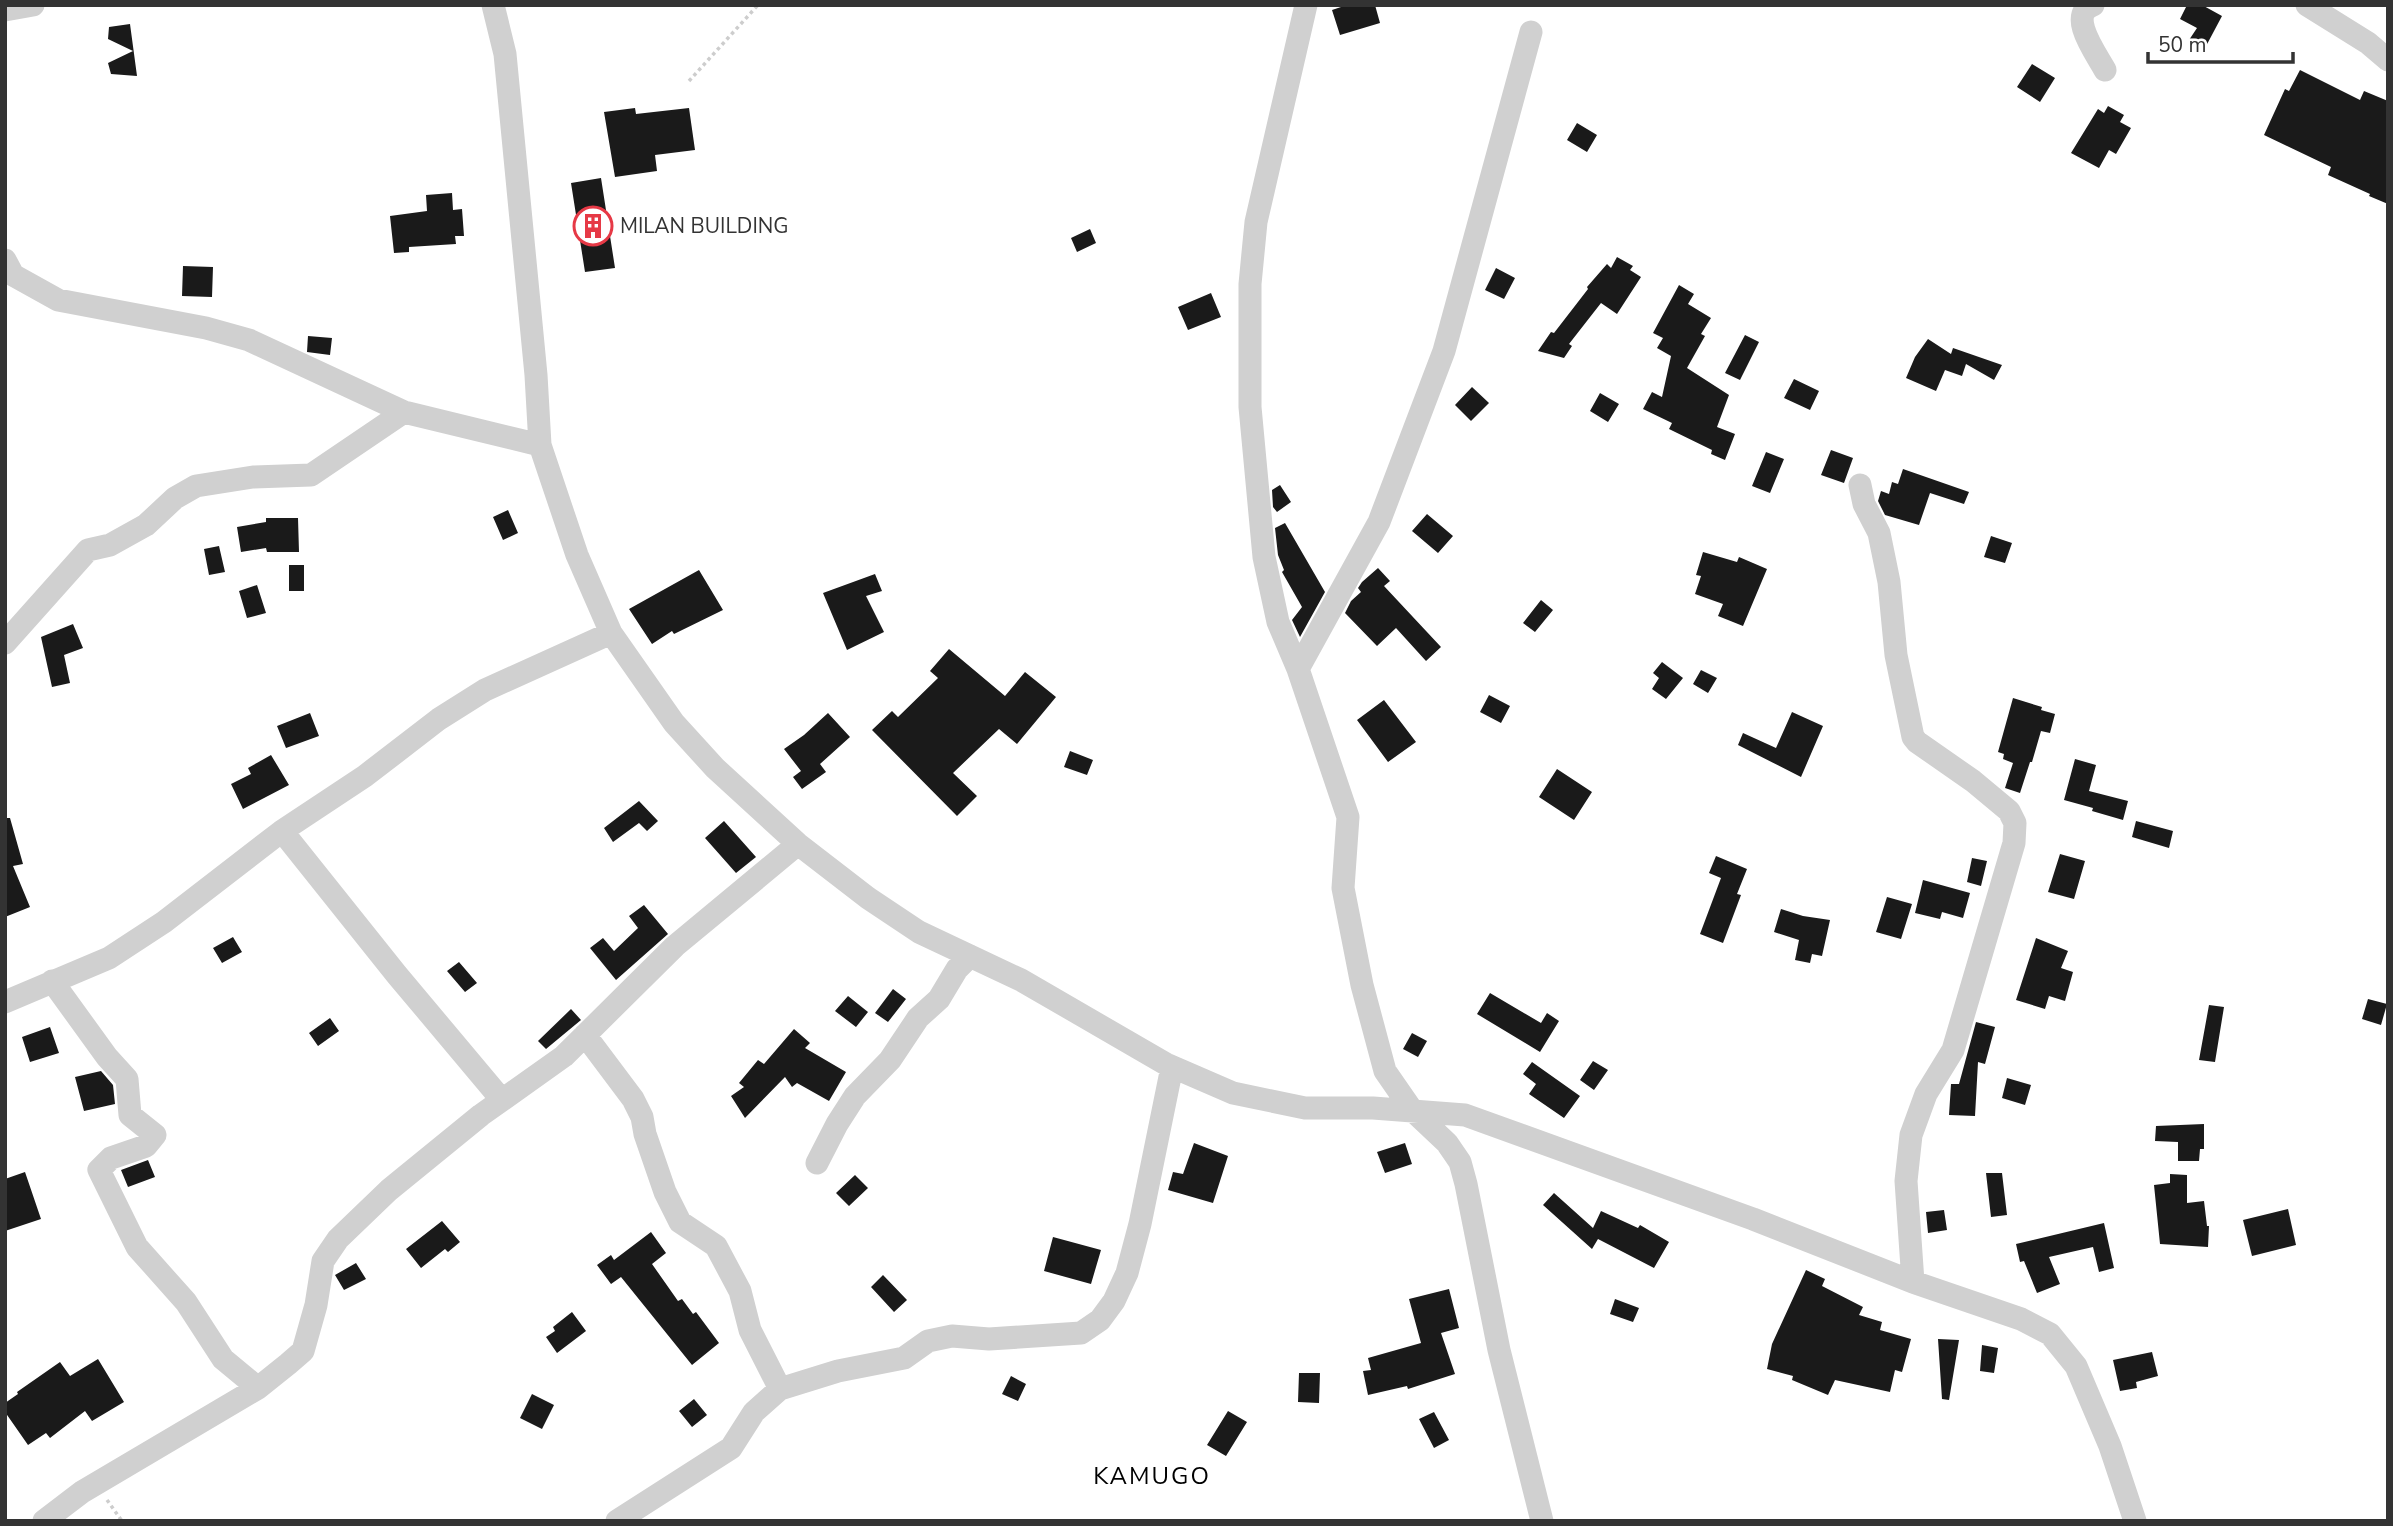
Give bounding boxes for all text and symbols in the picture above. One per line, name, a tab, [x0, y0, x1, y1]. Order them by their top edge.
scale bar	[2148, 21, 2293, 65]
text: 50 m	[2158, 31, 2207, 59]
building icon: MILAN BUILDING	[572, 205, 614, 247]
place label: MILAN BUILDING	[620, 212, 789, 240]
district label: KAMUGO	[1093, 1460, 1211, 1492]

